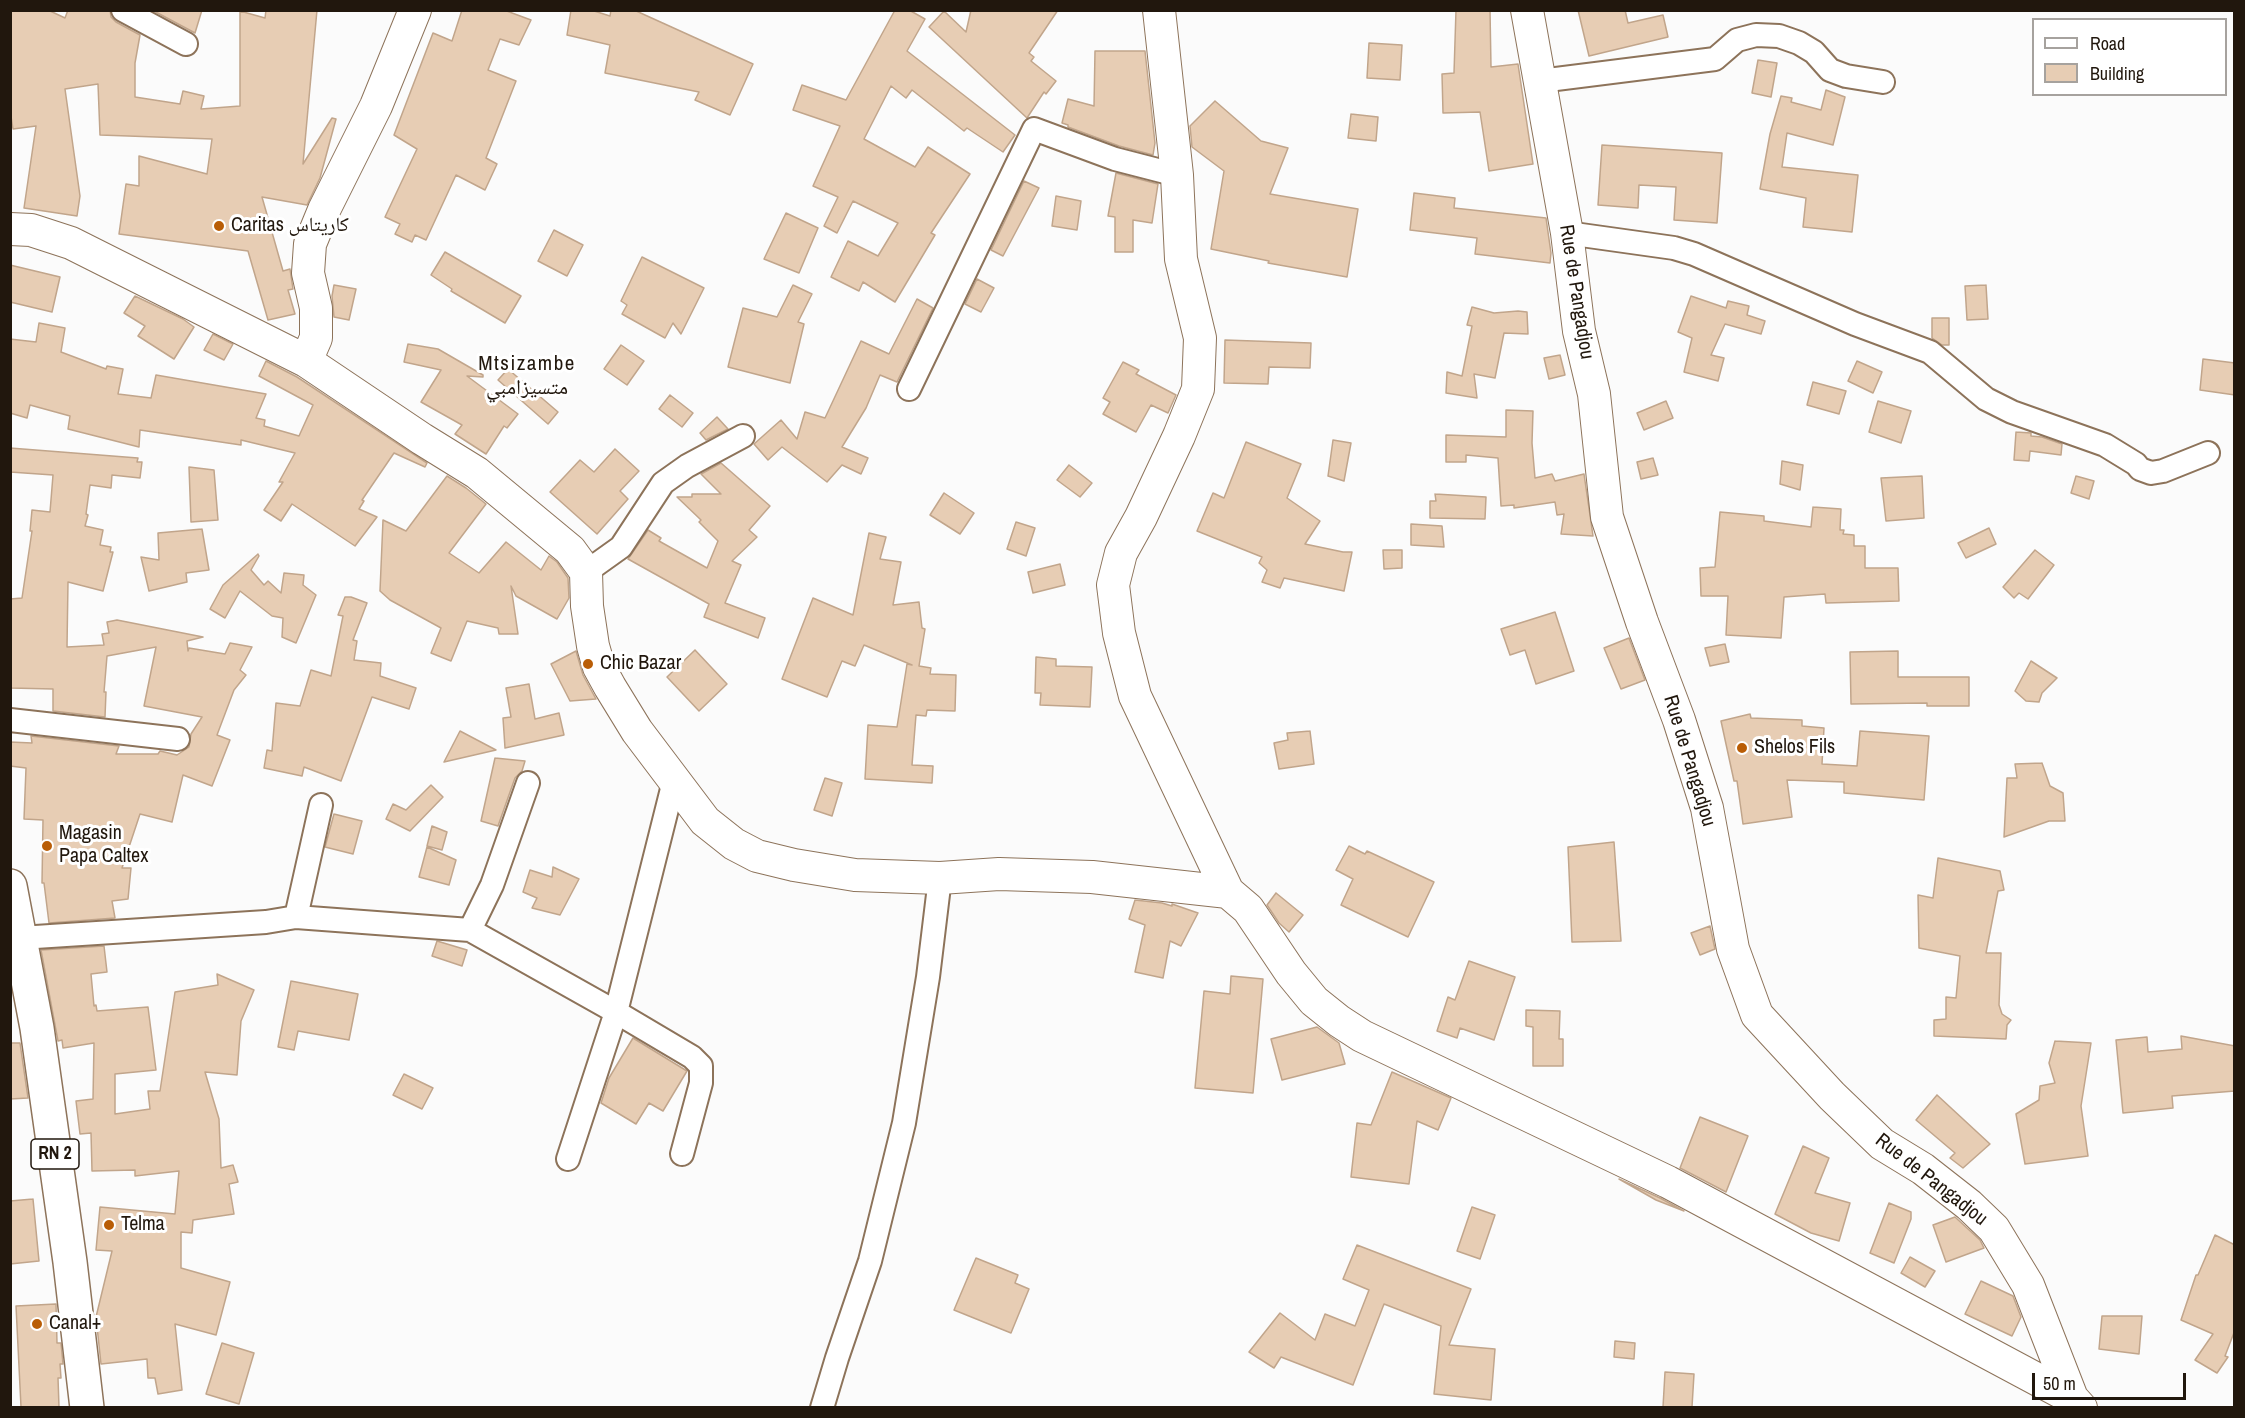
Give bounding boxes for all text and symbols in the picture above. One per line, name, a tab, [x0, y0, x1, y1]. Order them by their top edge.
legend	[2032, 18, 2227, 96]
text: Road	[2090, 31, 2125, 56]
text: Building	[2090, 61, 2144, 86]
place label: Caritas كاريتاس	[231, 214, 349, 238]
marker: Caritas كاريتاس	[212, 219, 226, 233]
street label: Rue de Pangadjou	[1554, 223, 1598, 361]
district label: Mtsizambe متسيزامبي	[478, 351, 576, 401]
place label: Chic Bazar	[600, 652, 681, 676]
marker: Chic Bazar	[581, 657, 595, 671]
street label: Rue de Pangadjou	[1658, 693, 1720, 829]
place label: Shelos Fils	[1754, 736, 1835, 760]
marker: Shelos Fils	[1735, 741, 1749, 755]
place label: Magasin Papa Caltex	[59, 822, 148, 869]
marker: Magasin Papa Caltex	[40, 839, 54, 853]
street label: Rue de Pangadjou	[1870, 1129, 1992, 1231]
road number: RN 2	[31, 1139, 79, 1169]
place label: Telma	[121, 1213, 165, 1237]
marker: Telma	[102, 1218, 116, 1232]
place label: Canal+	[49, 1312, 101, 1336]
marker: Canal+	[30, 1317, 44, 1331]
scale bar	[2035, 1361, 2190, 1399]
text: 50 m	[2043, 1371, 2076, 1396]

